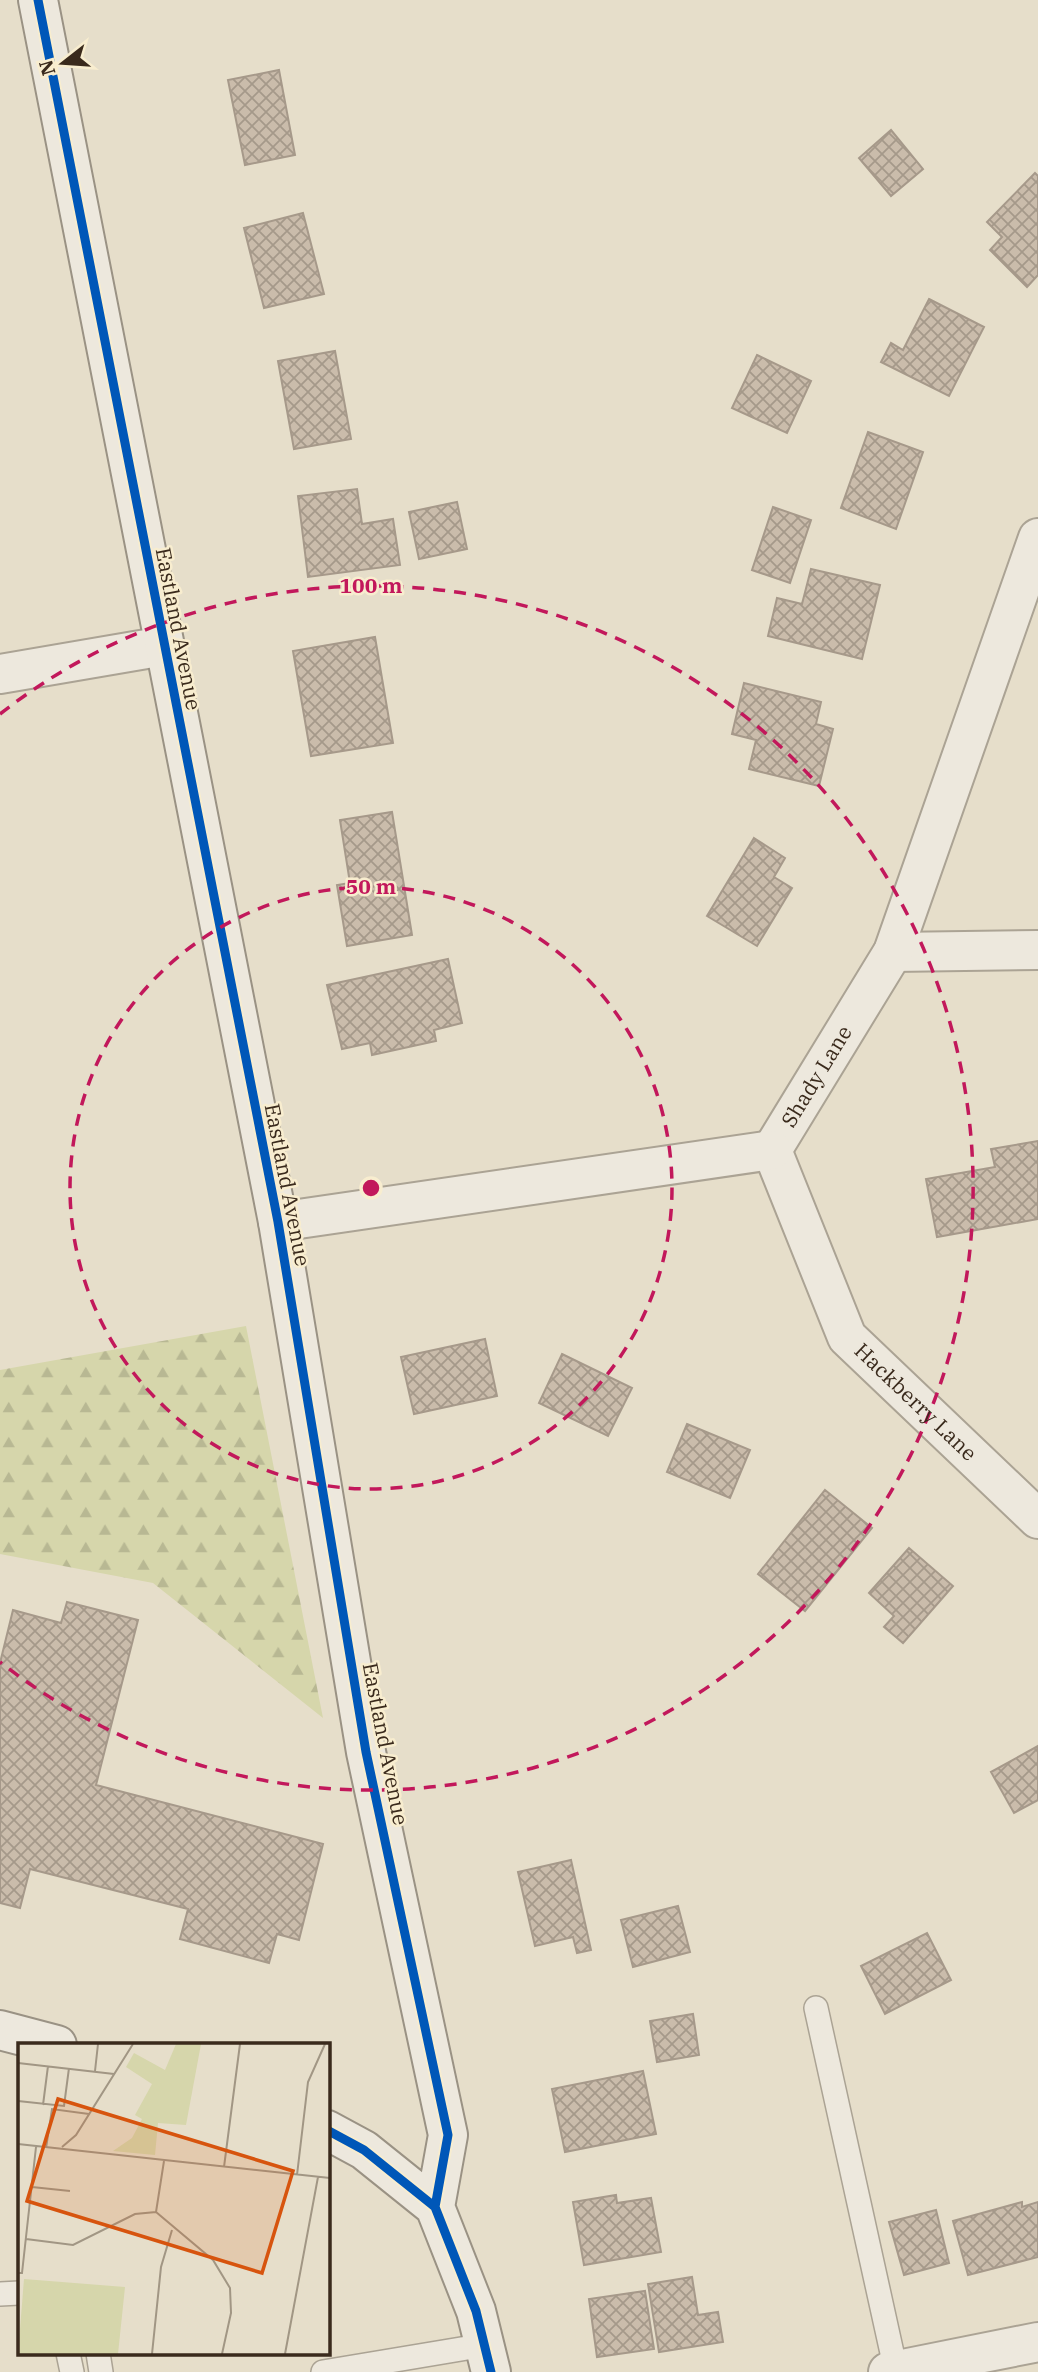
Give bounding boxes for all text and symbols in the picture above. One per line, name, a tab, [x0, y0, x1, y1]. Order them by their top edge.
north arrow	[28, 28, 98, 98]
text: N	[33, 57, 60, 79]
street label: Eastland Avenue	[149, 545, 208, 713]
text: 100 m	[339, 571, 403, 599]
text: 50 m	[346, 872, 396, 900]
street label: Shady Lane	[774, 1020, 858, 1132]
street label: Eastland Avenue	[258, 1101, 317, 1269]
centre of rings	[359, 1176, 383, 1200]
street label: Hackberry Lane	[849, 1336, 983, 1467]
street label: Eastland Avenue	[356, 1660, 415, 1828]
inset map	[18, 2043, 329, 2354]

